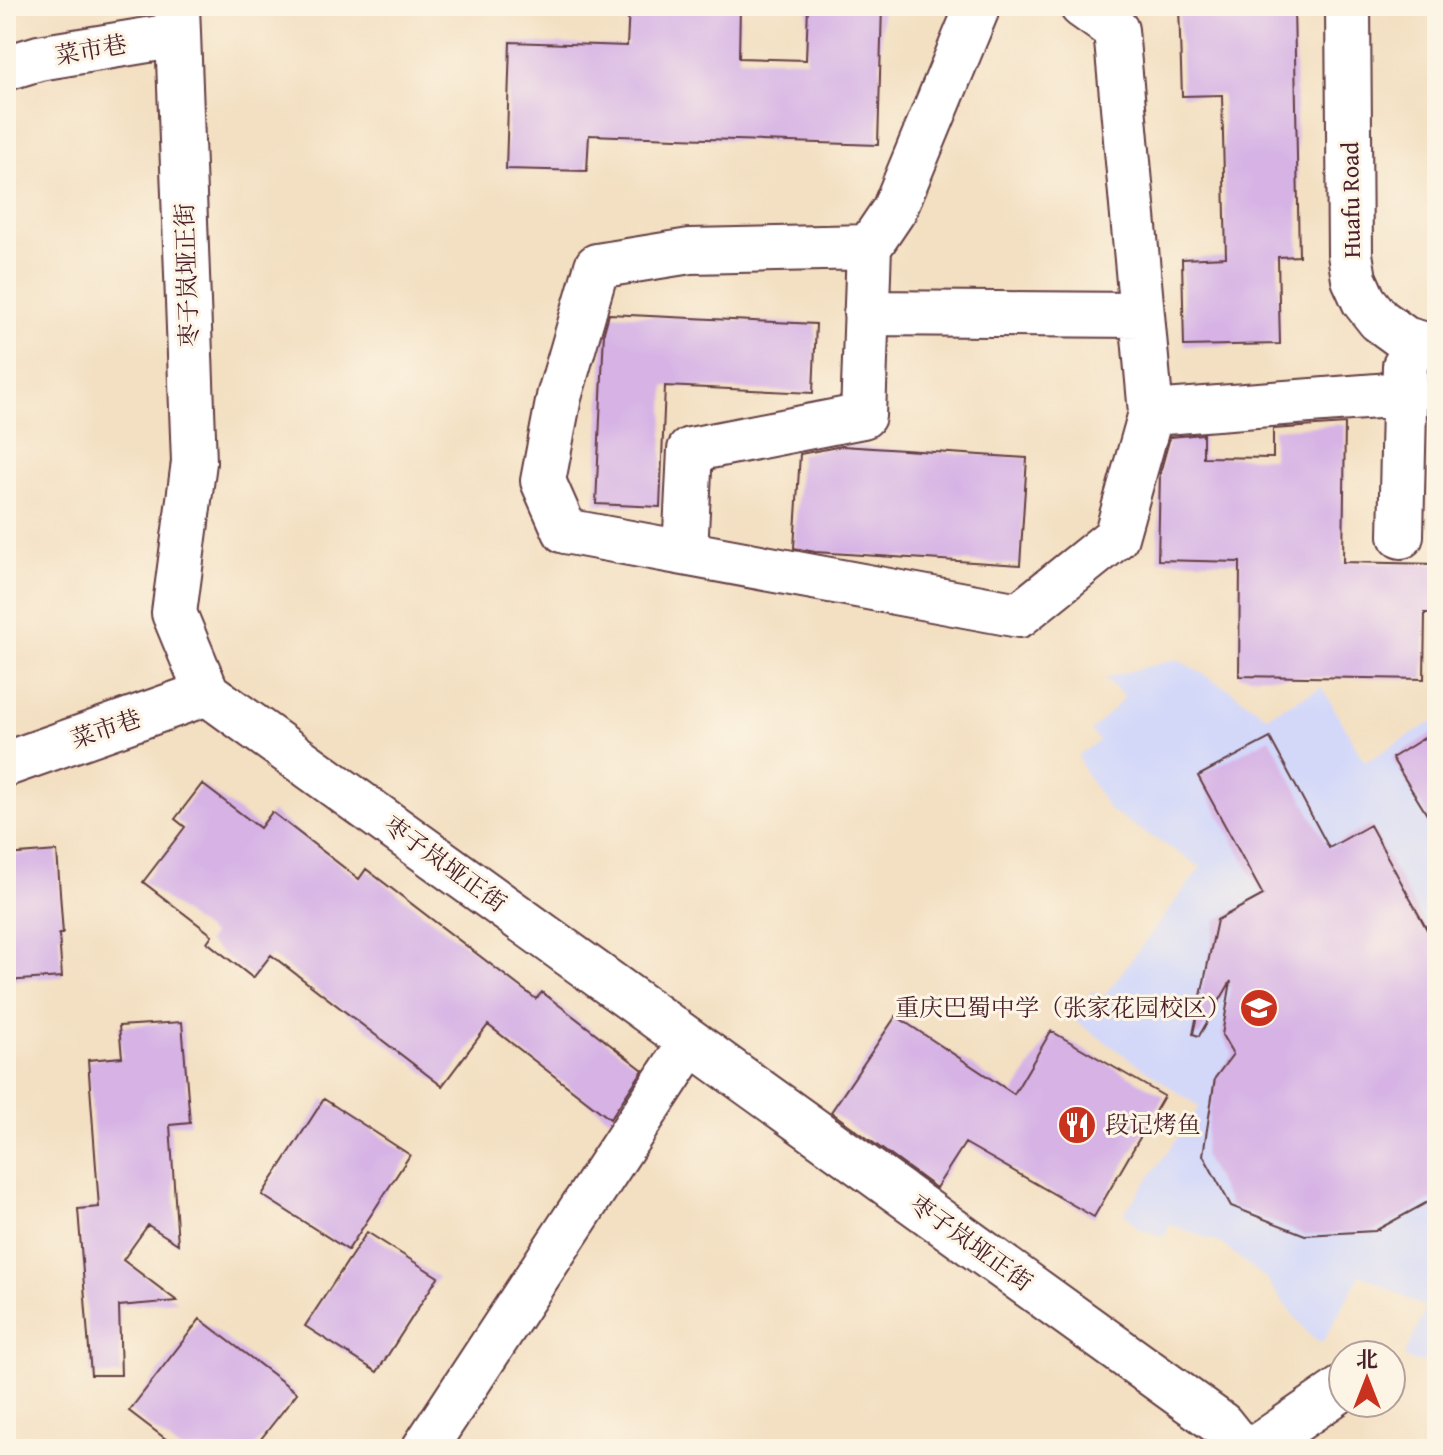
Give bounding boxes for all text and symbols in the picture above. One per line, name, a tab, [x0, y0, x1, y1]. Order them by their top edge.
street label: 菜市巷	[52, 26, 129, 73]
street label: Huafu Road	[1332, 141, 1369, 259]
street label: 枣子岚垭正街	[166, 202, 207, 348]
street label: 菜市巷	[66, 700, 146, 757]
street label: 枣子岚垭正街	[377, 807, 514, 920]
school or university icon: 重庆巴蜀中学（张家花园校区）	[1238, 987, 1280, 1029]
place label: 重庆巴蜀中学（张家花园校区）	[895, 990, 1231, 1025]
restaurant icon: 段记烤鱼	[1056, 1104, 1098, 1146]
place label: 段记烤鱼	[1105, 1107, 1201, 1142]
street label: 枣子岚垭正街	[903, 1186, 1040, 1299]
north arrow	[1327, 1339, 1407, 1419]
text: 北	[1356, 1343, 1378, 1375]

